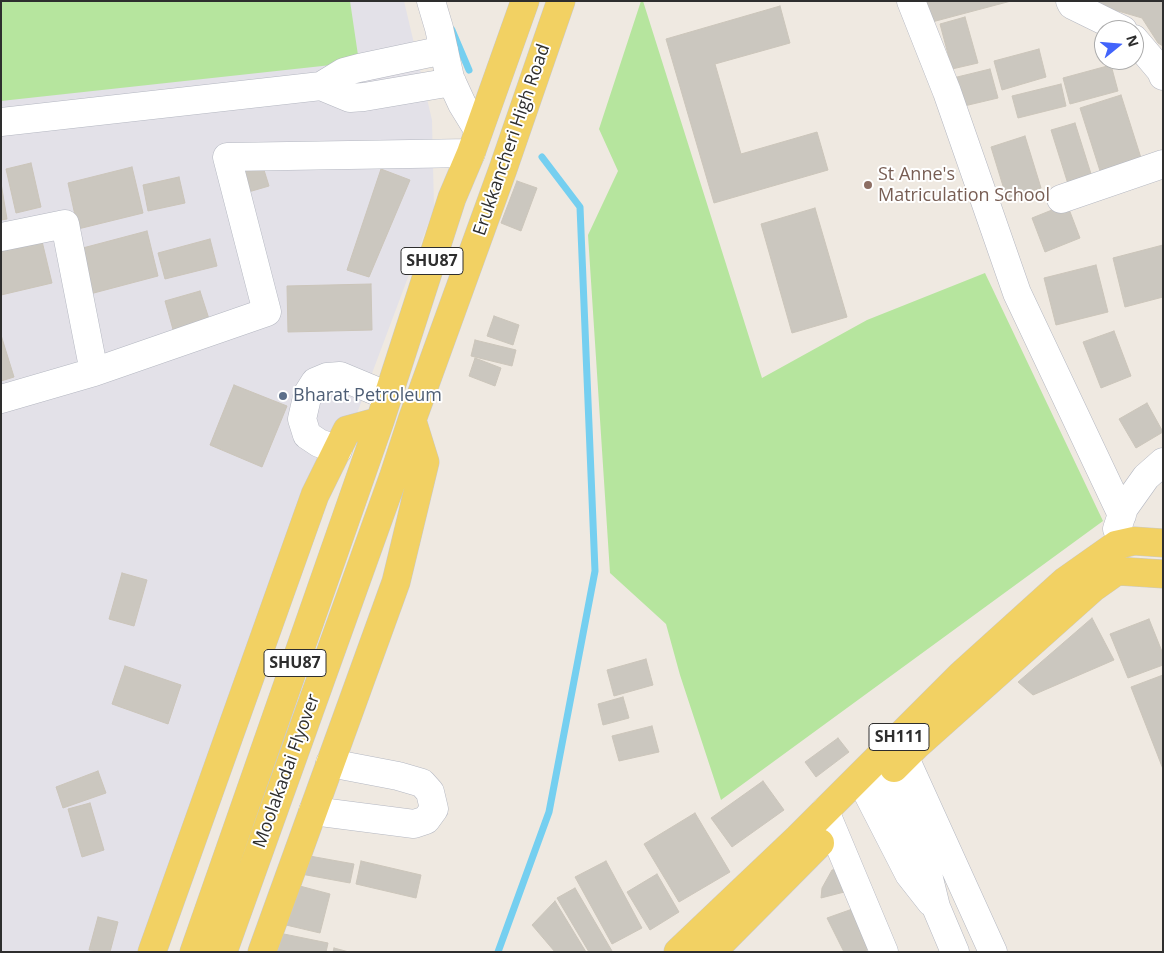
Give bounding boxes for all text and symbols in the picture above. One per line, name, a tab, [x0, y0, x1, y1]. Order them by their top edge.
north arrow	[1094, 20, 1144, 70]
text: N	[1122, 33, 1144, 49]
street label: Erukkancheri High Road	[469, 41, 555, 239]
place label: St Anne's Matriculation School	[878, 164, 1050, 206]
marker: St Anne's Matriculation School	[862, 179, 874, 191]
road number: SHU87	[401, 248, 463, 274]
place label: Bharat Petroleum	[293, 385, 442, 407]
marker: Bharat Petroleum	[277, 390, 289, 402]
road number: SHU87	[264, 650, 326, 676]
street label: Moolakadai Flyover	[249, 691, 325, 851]
road number: SH111	[869, 724, 929, 750]

